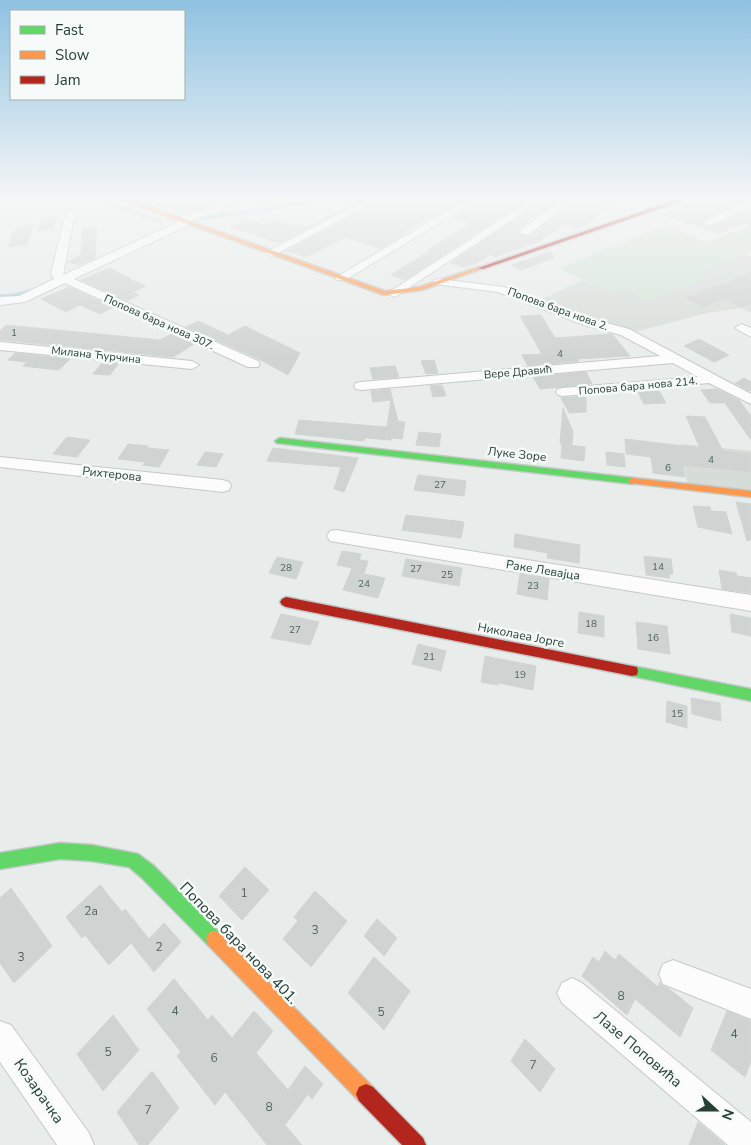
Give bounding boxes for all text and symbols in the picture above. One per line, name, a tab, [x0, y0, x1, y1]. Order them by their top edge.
legend	[10, 10, 185, 100]
text: Fast	[55, 20, 84, 40]
text: Slow	[55, 45, 90, 65]
text: Jam	[54, 70, 81, 90]
street label: Попова бара нова 2.	[506, 284, 610, 334]
street label: Попова бара нова 307.	[102, 291, 216, 353]
house number: 1	[11, 326, 17, 340]
street label: Милана Ћурчина	[51, 343, 142, 367]
house number: 4	[557, 347, 563, 361]
street label: Вере Дравић	[483, 362, 553, 382]
street label: Попова бара нова 214.	[578, 373, 698, 399]
street label: Луке Зоре	[487, 443, 547, 465]
house number: 4	[708, 453, 714, 467]
house number: 6	[665, 461, 671, 475]
street label: Рихтерова	[81, 463, 143, 485]
house number: 27	[434, 478, 446, 492]
street label: Раке Левајца	[505, 556, 581, 584]
house number: 14	[652, 560, 664, 574]
house number: 28	[280, 561, 292, 575]
house number: 27	[410, 562, 422, 576]
house number: 25	[441, 568, 453, 582]
house number: 24	[358, 577, 370, 591]
house number: 23	[527, 579, 539, 593]
house number: 18	[585, 617, 597, 631]
street label: Николаеа Јорге	[476, 619, 566, 651]
house number: 27	[289, 623, 301, 637]
house number: 16	[647, 631, 659, 645]
house number: 21	[423, 650, 435, 664]
house number: 19	[514, 668, 526, 682]
house number: 15	[671, 707, 683, 721]
street label: Попова бара нова 401.	[175, 878, 303, 1008]
house number: 1	[240, 885, 248, 901]
house number: 2a	[84, 903, 98, 919]
house number: 3	[311, 922, 319, 938]
house number: 2	[155, 939, 163, 955]
house number: 3	[17, 949, 25, 965]
house number: 8	[617, 988, 625, 1004]
house number: 4	[171, 1003, 179, 1019]
house number: 5	[377, 1004, 385, 1020]
street label: Лазе Поповића	[590, 1006, 686, 1092]
house number: 4	[730, 1026, 738, 1042]
house number: 5	[104, 1044, 112, 1060]
house number: 6	[210, 1050, 218, 1066]
street label: Козарачка	[9, 1055, 69, 1127]
house number: 7	[529, 1057, 537, 1073]
north arrow	[691, 1085, 741, 1135]
house number: 8	[265, 1099, 273, 1115]
house number: 7	[144, 1102, 152, 1118]
text: N	[717, 1106, 738, 1123]

